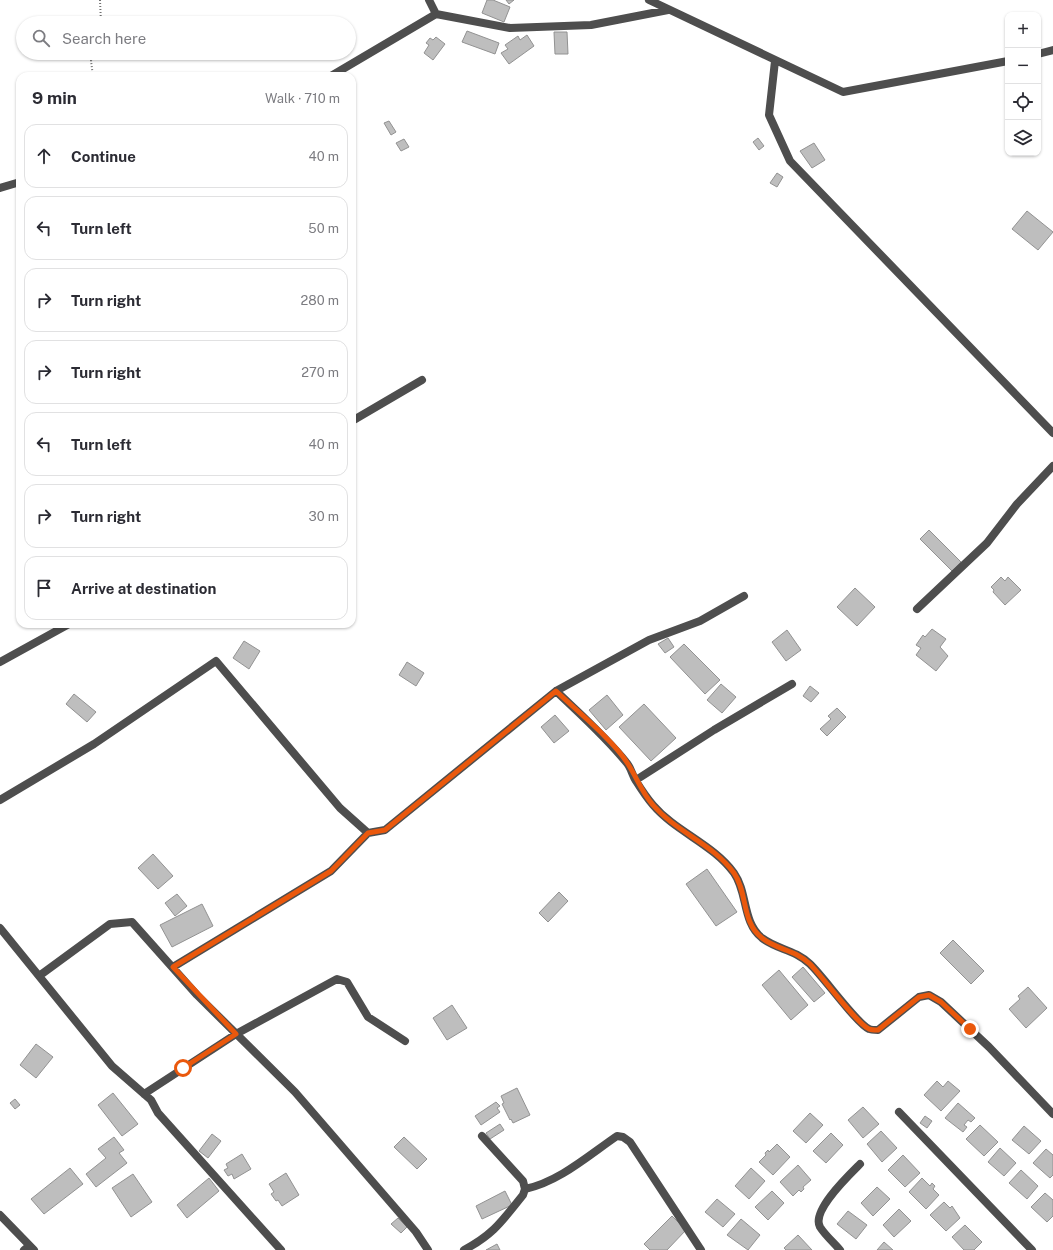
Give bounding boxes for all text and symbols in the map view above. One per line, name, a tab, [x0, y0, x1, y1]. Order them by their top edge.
map controls	[1005, 12, 1041, 156]
button: +	[1005, 12, 1041, 48]
search box	[16, 16, 356, 60]
icon: search	[30, 27, 52, 49]
text: Search here	[62, 30, 146, 47]
button: −	[1005, 48, 1041, 84]
button: locate	[1005, 84, 1041, 120]
text: 9 min	[32, 88, 77, 108]
text: Walk · 710 m	[265, 91, 340, 106]
button: layers	[1005, 120, 1041, 156]
icon: ahead	[33, 145, 55, 167]
text: Continue	[71, 148, 136, 165]
text: 40 m	[308, 149, 339, 164]
icon: left	[33, 217, 55, 239]
text: Turn left	[71, 220, 132, 237]
text: 50 m	[308, 221, 339, 236]
icon: right	[33, 289, 55, 311]
text: Turn right	[71, 292, 141, 309]
text: 280 m	[301, 293, 339, 308]
icon: right	[33, 361, 55, 383]
text: Turn right	[71, 364, 141, 381]
text: 270 m	[301, 365, 339, 380]
icon: left	[33, 433, 55, 455]
text: Turn left	[71, 436, 132, 453]
text: 40 m	[308, 437, 339, 452]
icon: right	[33, 505, 55, 527]
text: Turn right	[71, 508, 141, 525]
text: 30 m	[309, 509, 339, 524]
icon: arrive	[33, 577, 55, 599]
text: Arrive at destination	[71, 580, 216, 597]
route end	[961, 1020, 979, 1038]
route start	[174, 1059, 192, 1077]

